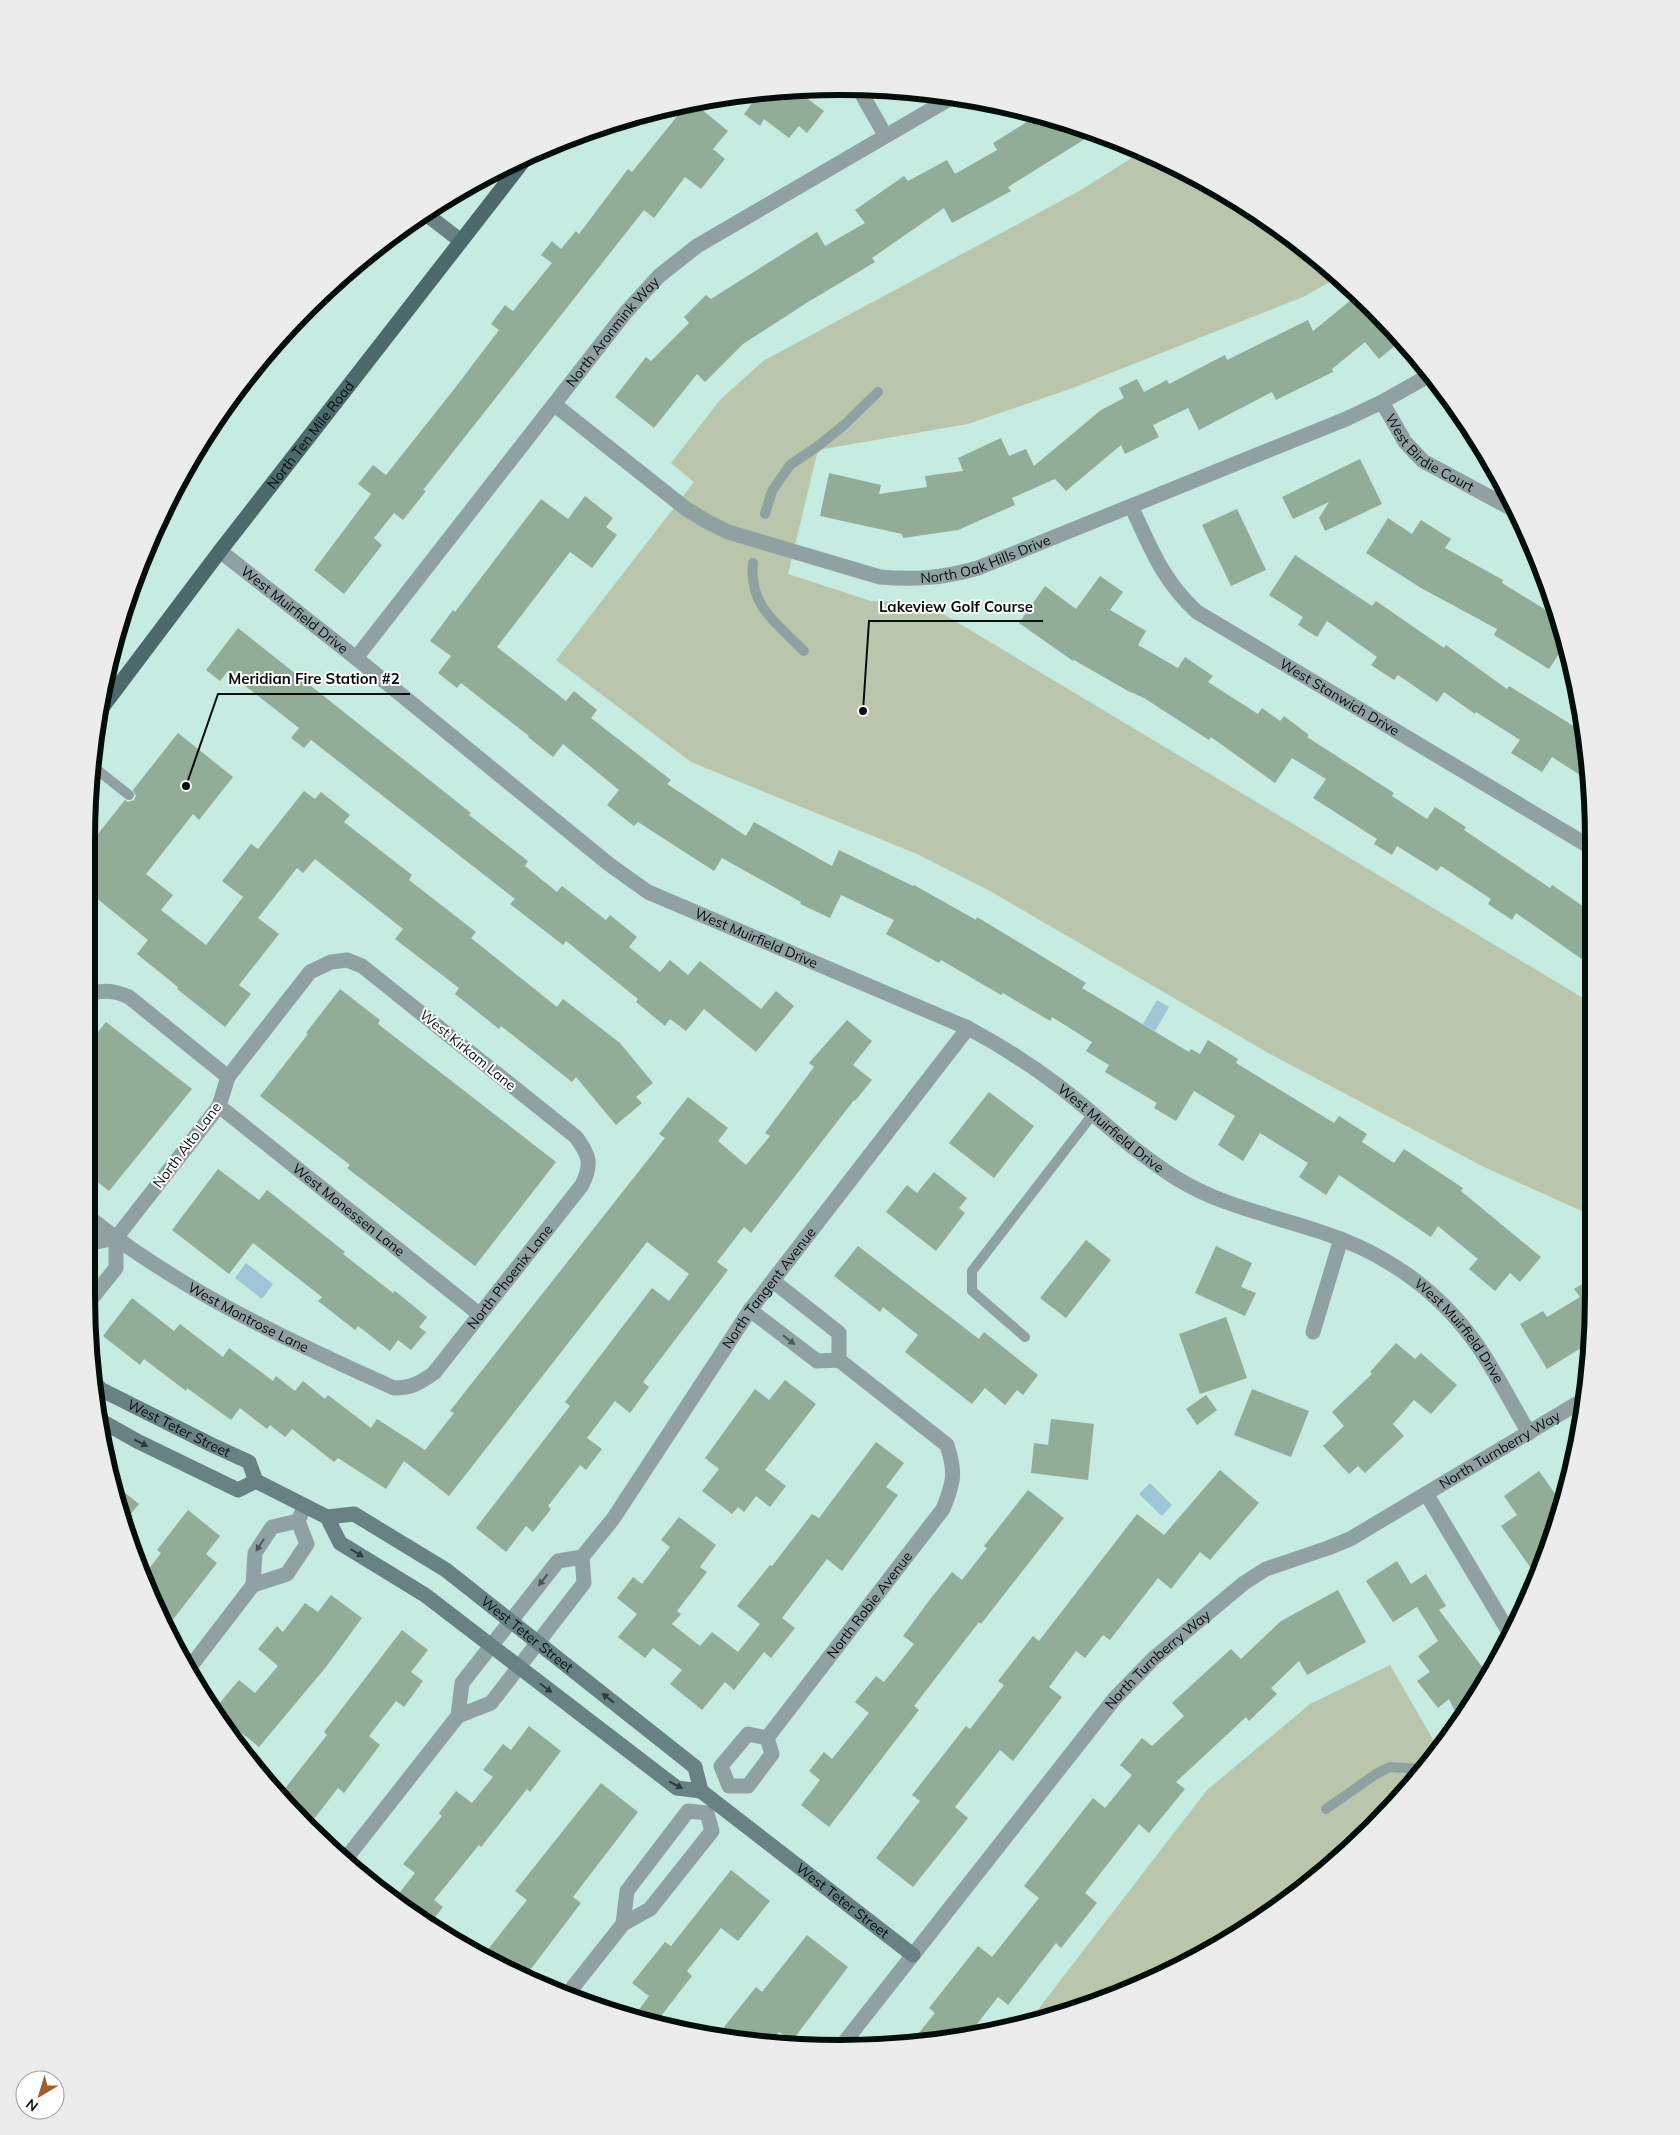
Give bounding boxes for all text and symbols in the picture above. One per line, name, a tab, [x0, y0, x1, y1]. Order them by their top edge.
street label: North Aronmink Way	[562, 272, 663, 391]
street label: North Ten Mile Road	[263, 377, 358, 492]
street label: West Birdie Court	[1382, 410, 1477, 496]
street label: North Oak Hills Drive	[920, 531, 1053, 587]
street label: West Muirfield Drive	[237, 562, 352, 658]
callout: Lakeview Golf Course	[869, 591, 1043, 621]
text: Lakeview Golf Course	[879, 597, 1033, 616]
street label: West Stanwich Drive	[1277, 655, 1403, 740]
callout: Meridian Fire Station #2	[218, 664, 410, 694]
text: Meridian Fire Station #2	[228, 669, 400, 688]
street label: West Muirfield Drive	[692, 904, 820, 972]
street label: West Kirkam Lane	[416, 1006, 520, 1094]
street label: West Muirfield Drive	[1054, 1080, 1168, 1177]
street label: North Alto Lane	[149, 1099, 225, 1191]
street label: West Monessen Lane	[289, 1159, 409, 1260]
street label: North Phoenix Lane	[463, 1221, 557, 1333]
street label: North Tangent Avenue	[718, 1224, 820, 1352]
street label: West Muirfield Drive	[1411, 1274, 1508, 1386]
street label: West Montrose Lane	[185, 1278, 312, 1357]
one-way arrow	[782, 1335, 796, 1345]
street label: West Teter Street	[124, 1395, 233, 1461]
street label: North Turnberry Way	[1436, 1406, 1564, 1493]
one-way arrow	[134, 1438, 147, 1447]
one-way arrow	[255, 1539, 265, 1552]
one-way arrow	[351, 1548, 364, 1557]
street label: North Robie Avenue	[823, 1548, 916, 1662]
one-way arrow	[538, 1573, 548, 1586]
street label: West Teter Street	[477, 1592, 577, 1676]
street label: North Turnberry Way	[1101, 1606, 1214, 1713]
one-way arrow	[539, 1682, 552, 1693]
one-way arrow	[601, 1693, 615, 1703]
one-way arrow	[668, 1781, 683, 1789]
street label: West Teter Street	[792, 1859, 893, 1942]
north arrow	[15, 2070, 65, 2120]
text: N	[22, 2095, 42, 2116]

